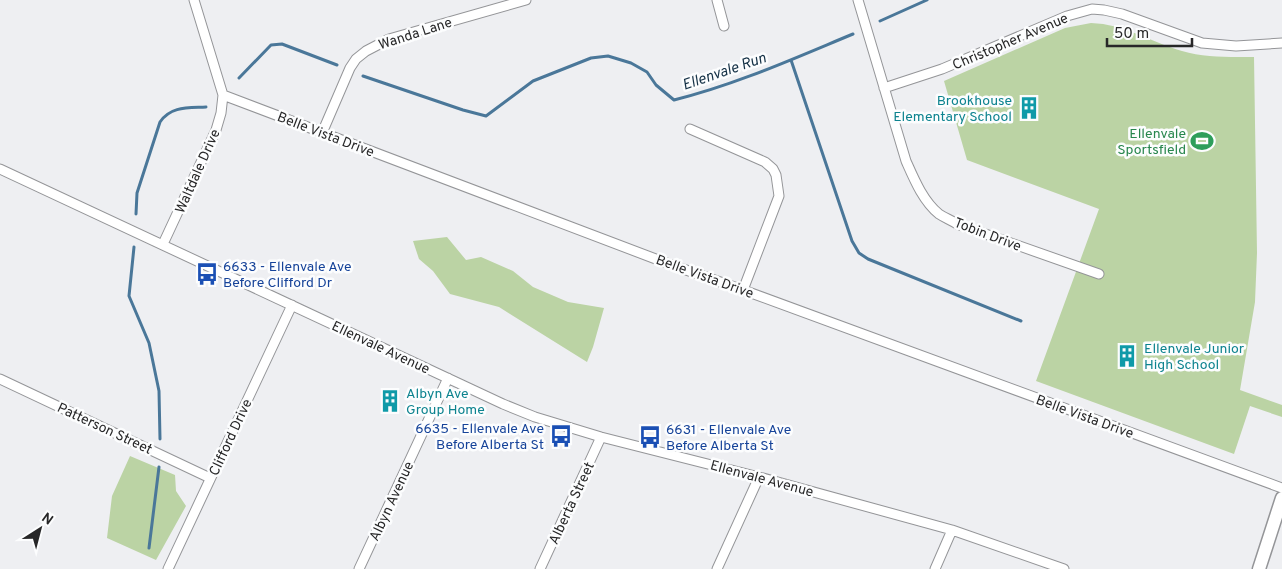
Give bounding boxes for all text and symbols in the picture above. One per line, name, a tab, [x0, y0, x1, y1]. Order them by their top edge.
street label: Christopher Avenue	[950, 10, 1071, 74]
street label: Wanda Lane	[376, 15, 455, 54]
scale bar	[1107, 15, 1192, 47]
text: 50 m	[1114, 25, 1149, 44]
water label: Ellenvale Run	[680, 49, 769, 96]
place label: Brookhouse Elementary School	[893, 93, 1012, 126]
building icon: Brookhouse Elementary School	[1016, 95, 1042, 121]
street label: Belle Vista Drive	[275, 109, 376, 162]
place label: Ellenvale Sportsfield	[1117, 126, 1186, 159]
street label: Waltdale Drive	[172, 127, 225, 216]
sports icon: Ellenvale Sportsfield	[1189, 128, 1215, 154]
street label: Tobin Drive	[952, 215, 1023, 256]
street label: Belle Vista Drive	[653, 252, 756, 303]
place label: 6633 - Ellenvale Ave Before Clifford Dr	[223, 259, 352, 292]
bus stop icon: 6633 - Ellenvale Ave Before Clifford Dr	[194, 261, 220, 287]
street label: Ellenvale Avenue	[329, 318, 432, 379]
place label: Ellenvale Junior High School	[1144, 341, 1245, 374]
building icon: Ellenvale Junior High School	[1114, 343, 1140, 369]
place label: Albyn Ave Group Home	[406, 386, 485, 419]
building icon: Albyn Ave Group Home	[377, 388, 403, 414]
street label: Belle Vista Drive	[1033, 392, 1136, 443]
street label: Clifford Drive	[206, 396, 257, 479]
street label: Patterson Street	[54, 400, 155, 459]
place label: 6635 - Ellenvale Ave Before Alberta St	[415, 421, 544, 454]
place label: 6631 - Ellenvale Ave Before Alberta St	[666, 422, 791, 455]
bus stop icon: 6635 - Ellenvale Ave Before Alberta St	[548, 423, 574, 449]
bus stop icon: 6631 - Ellenvale Ave Before Alberta St	[637, 424, 663, 450]
street label: Ellenvale Avenue	[708, 457, 815, 501]
street label: Albyn Avenue	[366, 459, 418, 544]
street label: Alberta Street	[546, 460, 599, 548]
north arrow	[15, 504, 65, 554]
text: N	[38, 510, 56, 530]

